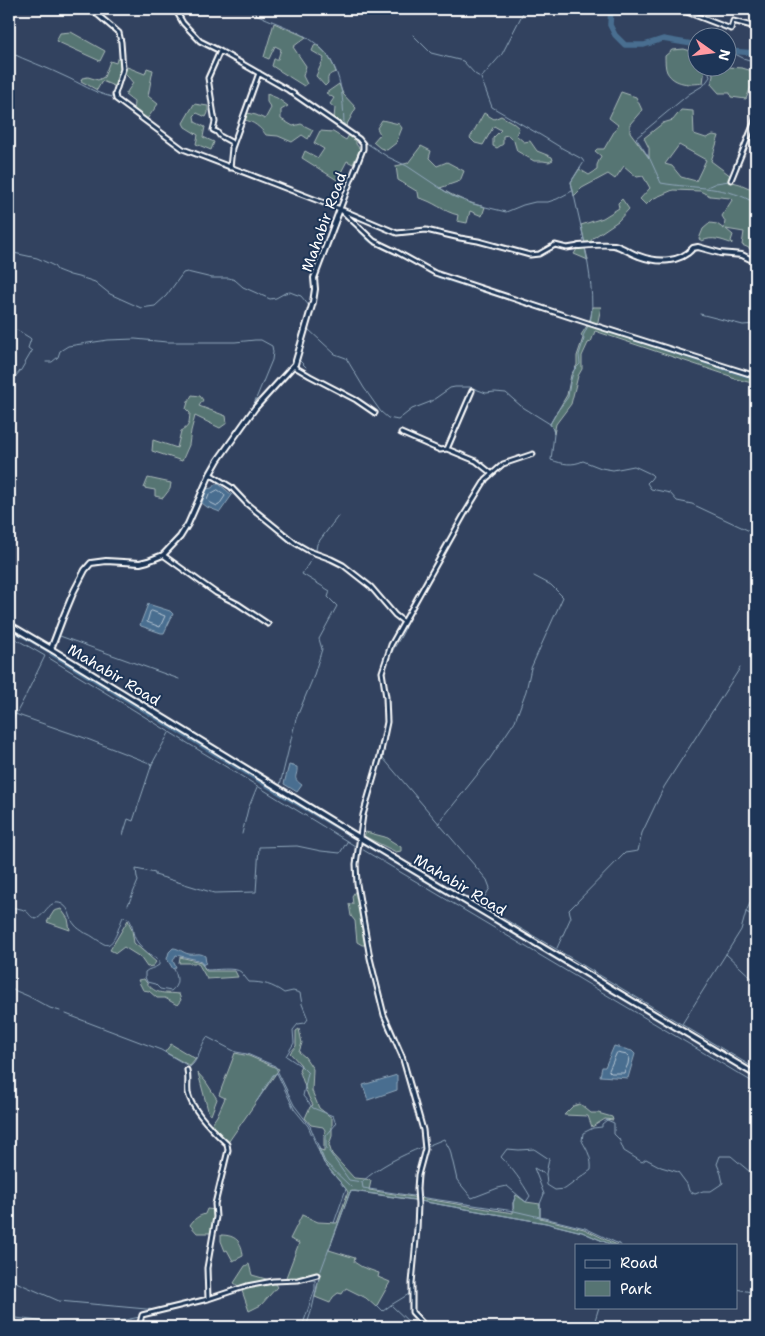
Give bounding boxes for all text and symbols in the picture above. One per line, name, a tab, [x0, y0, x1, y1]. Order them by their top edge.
north arrow	[688, 28, 738, 78]
text: N	[715, 48, 735, 63]
street label: Mahabir Road	[297, 169, 351, 275]
street label: Mahabir Road	[64, 639, 164, 711]
street label: Mahabir Road	[410, 849, 510, 921]
legend	[575, 1244, 738, 1308]
text: Road	[620, 1253, 658, 1273]
text: Park	[620, 1279, 652, 1299]

